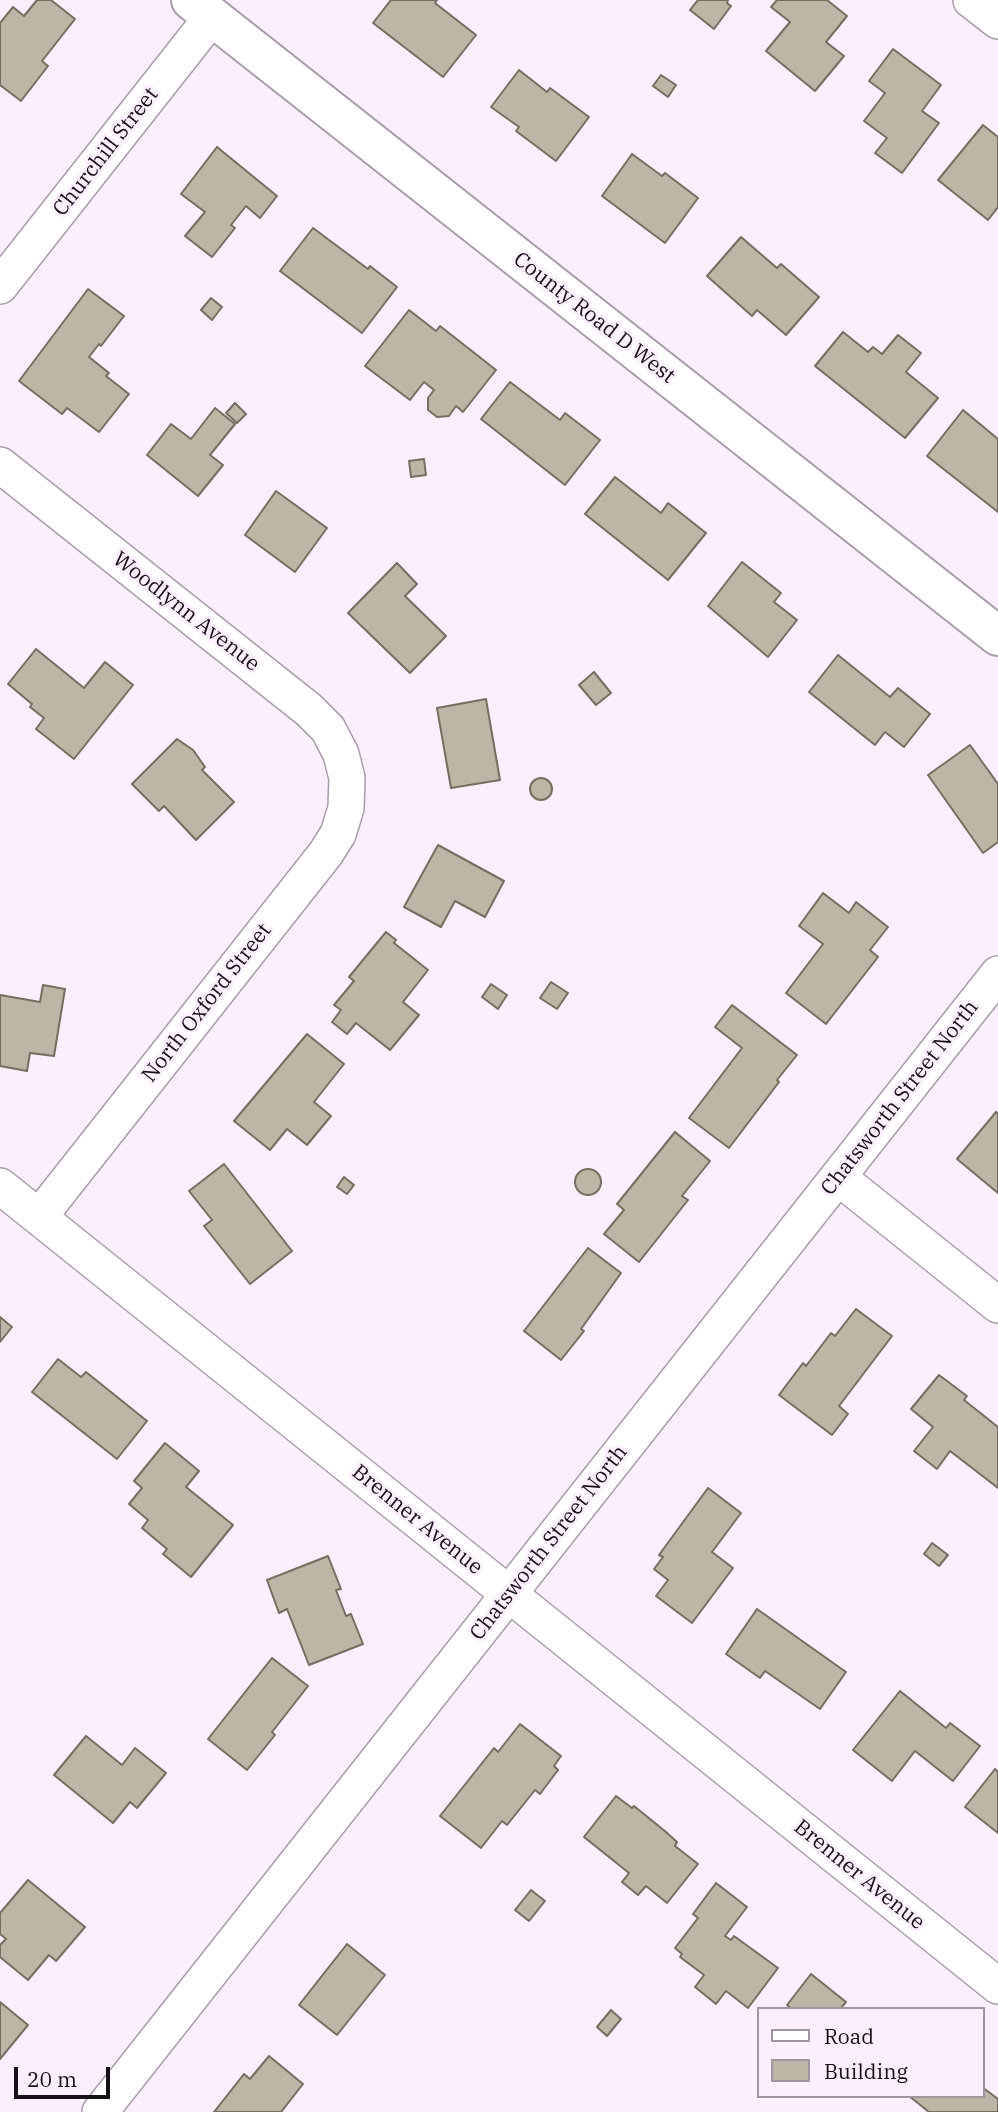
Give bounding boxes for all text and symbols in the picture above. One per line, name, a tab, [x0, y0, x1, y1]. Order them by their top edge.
street label: Churchill Street	[48, 83, 164, 221]
street label: County Road D West	[508, 247, 680, 389]
street label: Woodlynn Avenue	[108, 547, 264, 677]
street label: North Oxford Street	[137, 919, 277, 1087]
street label: Chatsworth Street North	[816, 996, 984, 1200]
street label: Chatsworth Street North	[465, 1441, 633, 1645]
street label: Brenner Avenue	[347, 1460, 487, 1580]
street label: Brenner Avenue	[789, 1815, 929, 1935]
legend	[757, 2007, 984, 2098]
text: Road	[824, 2022, 874, 2050]
scale bar	[18, 2052, 114, 2096]
text: Building	[824, 2057, 908, 2085]
text: 20 m	[27, 2065, 77, 2093]

